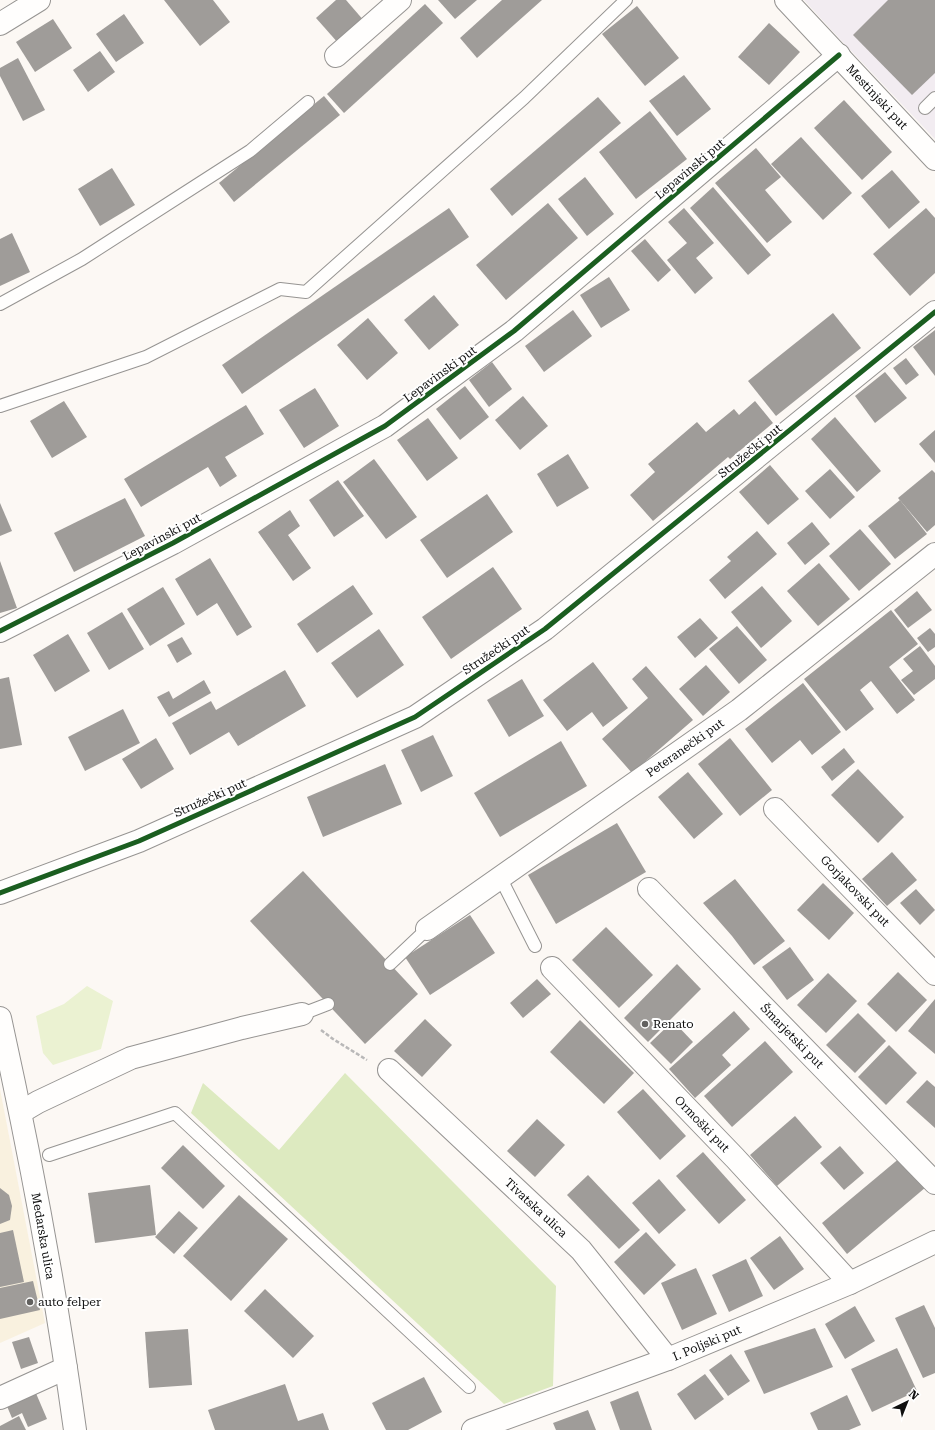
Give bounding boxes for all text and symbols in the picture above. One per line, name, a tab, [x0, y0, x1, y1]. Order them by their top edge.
street label: Mestinjski put	[844, 62, 911, 133]
street label: Lepavinski put	[652, 135, 728, 202]
street label: Lepavinski put	[401, 343, 480, 405]
street label: Stružečki put	[715, 421, 785, 481]
street label: Lepavinski put	[121, 510, 204, 563]
street label: Stružečki put	[460, 622, 533, 677]
street label: Peteranečki put	[643, 716, 727, 780]
street label: Stružečki put	[172, 776, 249, 820]
street label: Gorjakovski put	[818, 853, 893, 930]
street label: Šmarjetski put	[758, 1001, 827, 1072]
place label: Renato	[653, 1017, 694, 1031]
marker: Renato	[640, 1019, 650, 1029]
street label: Ormoški put	[672, 1093, 733, 1155]
street label: Tivatska ulica	[502, 1176, 570, 1241]
street label: Medarska ulica	[28, 1192, 58, 1281]
place label: auto felper	[38, 1295, 101, 1309]
marker: auto felper	[25, 1297, 35, 1307]
street label: I. Poljski put	[671, 1322, 744, 1364]
north arrow	[887, 1382, 927, 1422]
text: N	[906, 1387, 921, 1403]

